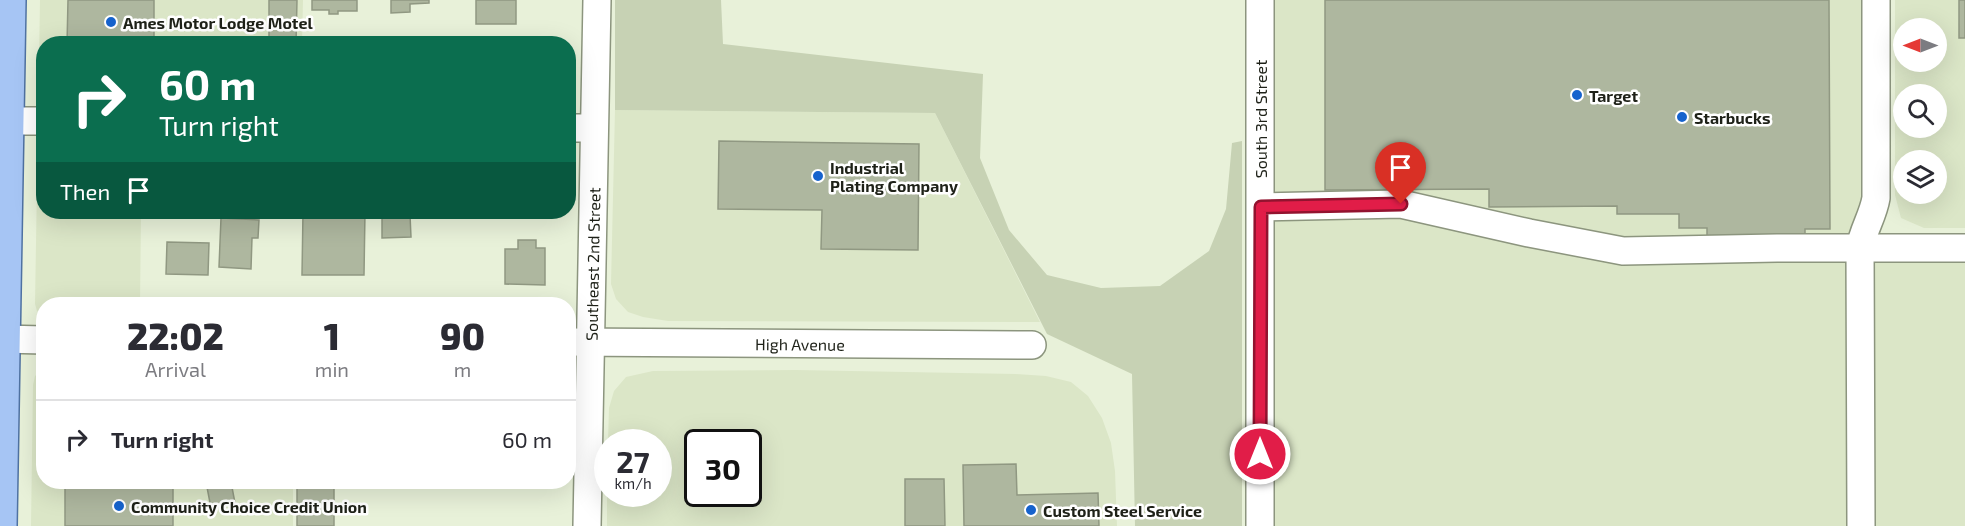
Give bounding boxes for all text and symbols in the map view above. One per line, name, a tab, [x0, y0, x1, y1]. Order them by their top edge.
place label: Ames Motor Lodge Motel	[123, 13, 313, 32]
marker: Ames Motor Lodge Motel	[104, 15, 118, 29]
north arrow	[1893, 18, 1947, 72]
map controls	[1893, 18, 1947, 204]
text: 60 m	[159, 58, 256, 108]
icon: right	[60, 60, 138, 138]
street label: South 3rd Street	[1251, 60, 1270, 178]
button: search	[1893, 84, 1947, 138]
place label: Target	[1589, 86, 1638, 105]
marker: Target	[1570, 88, 1584, 102]
place label: Starbucks	[1694, 108, 1770, 127]
text: Turn right	[159, 109, 279, 141]
marker: Starbucks	[1675, 110, 1689, 124]
pin	[1375, 142, 1426, 204]
button: layers	[1893, 150, 1947, 204]
icon: arrive	[1384, 151, 1417, 184]
place label: Industrial Plating Company	[830, 158, 958, 196]
marker: Industrial Plating Company	[811, 169, 825, 183]
icon: arrive	[122, 174, 155, 207]
text: Then	[60, 178, 110, 204]
street label: Southeast 2nd Street	[581, 187, 603, 341]
text: 22:02	[127, 314, 224, 357]
text: 1	[324, 314, 340, 357]
text: 90	[440, 314, 485, 357]
street label: High Avenue	[755, 334, 845, 353]
text: Arrival	[145, 357, 206, 381]
text: min	[315, 357, 349, 381]
text: m	[454, 357, 471, 381]
position arrow	[1228, 422, 1292, 486]
icon: right	[60, 423, 93, 456]
text: Turn right	[111, 426, 213, 452]
text: 60 m	[502, 426, 552, 452]
speed limit sign: 30	[684, 429, 762, 507]
text: 27	[616, 443, 650, 479]
text: km/h	[614, 474, 652, 492]
place label: Community Choice Credit Union	[131, 497, 367, 517]
marker: Community Choice Credit Union	[112, 499, 126, 513]
place label: Custom Steel Service	[1043, 501, 1202, 520]
marker: Custom Steel Service	[1024, 503, 1038, 517]

